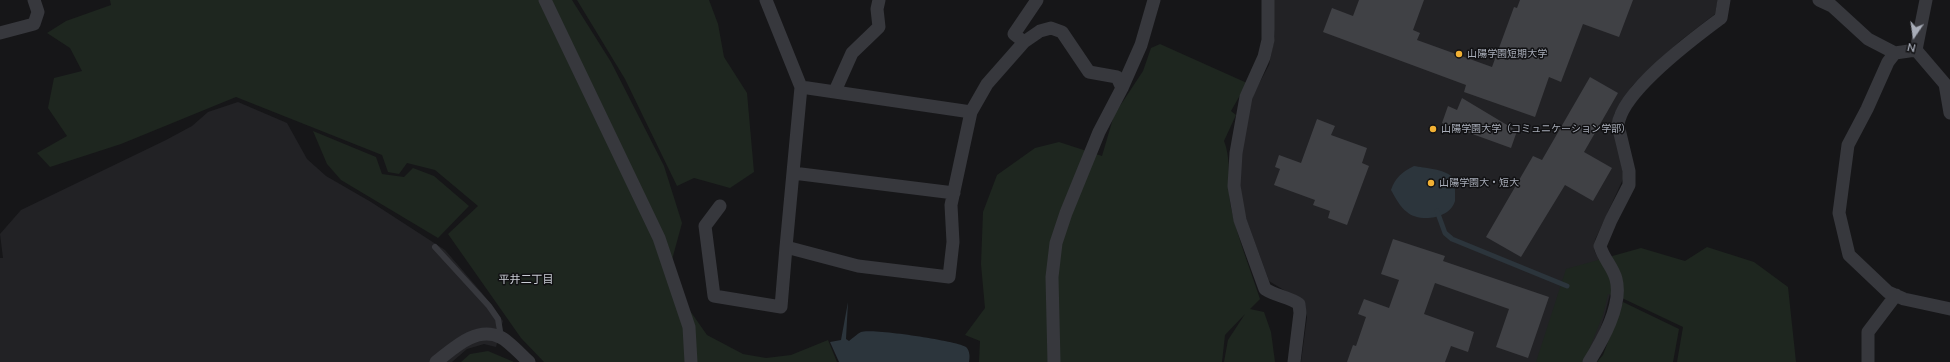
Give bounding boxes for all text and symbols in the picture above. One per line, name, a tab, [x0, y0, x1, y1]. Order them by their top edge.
north arrow	[1894, 16, 1934, 56]
text: N	[1906, 40, 1917, 55]
place label: 山陽学園短期大学	[1467, 48, 1547, 60]
marker: 山陽学園短期大学	[1454, 49, 1464, 59]
place label: 山陽学園大学（コミュニケーション学部）	[1441, 123, 1631, 135]
marker: 山陽学園大学（コミュニケーション学部）	[1428, 124, 1438, 134]
place label: 山陽学園大・短大	[1439, 177, 1519, 189]
marker: 山陽学園大・短大	[1426, 178, 1436, 188]
district label: 平井二丁目	[499, 273, 553, 287]

